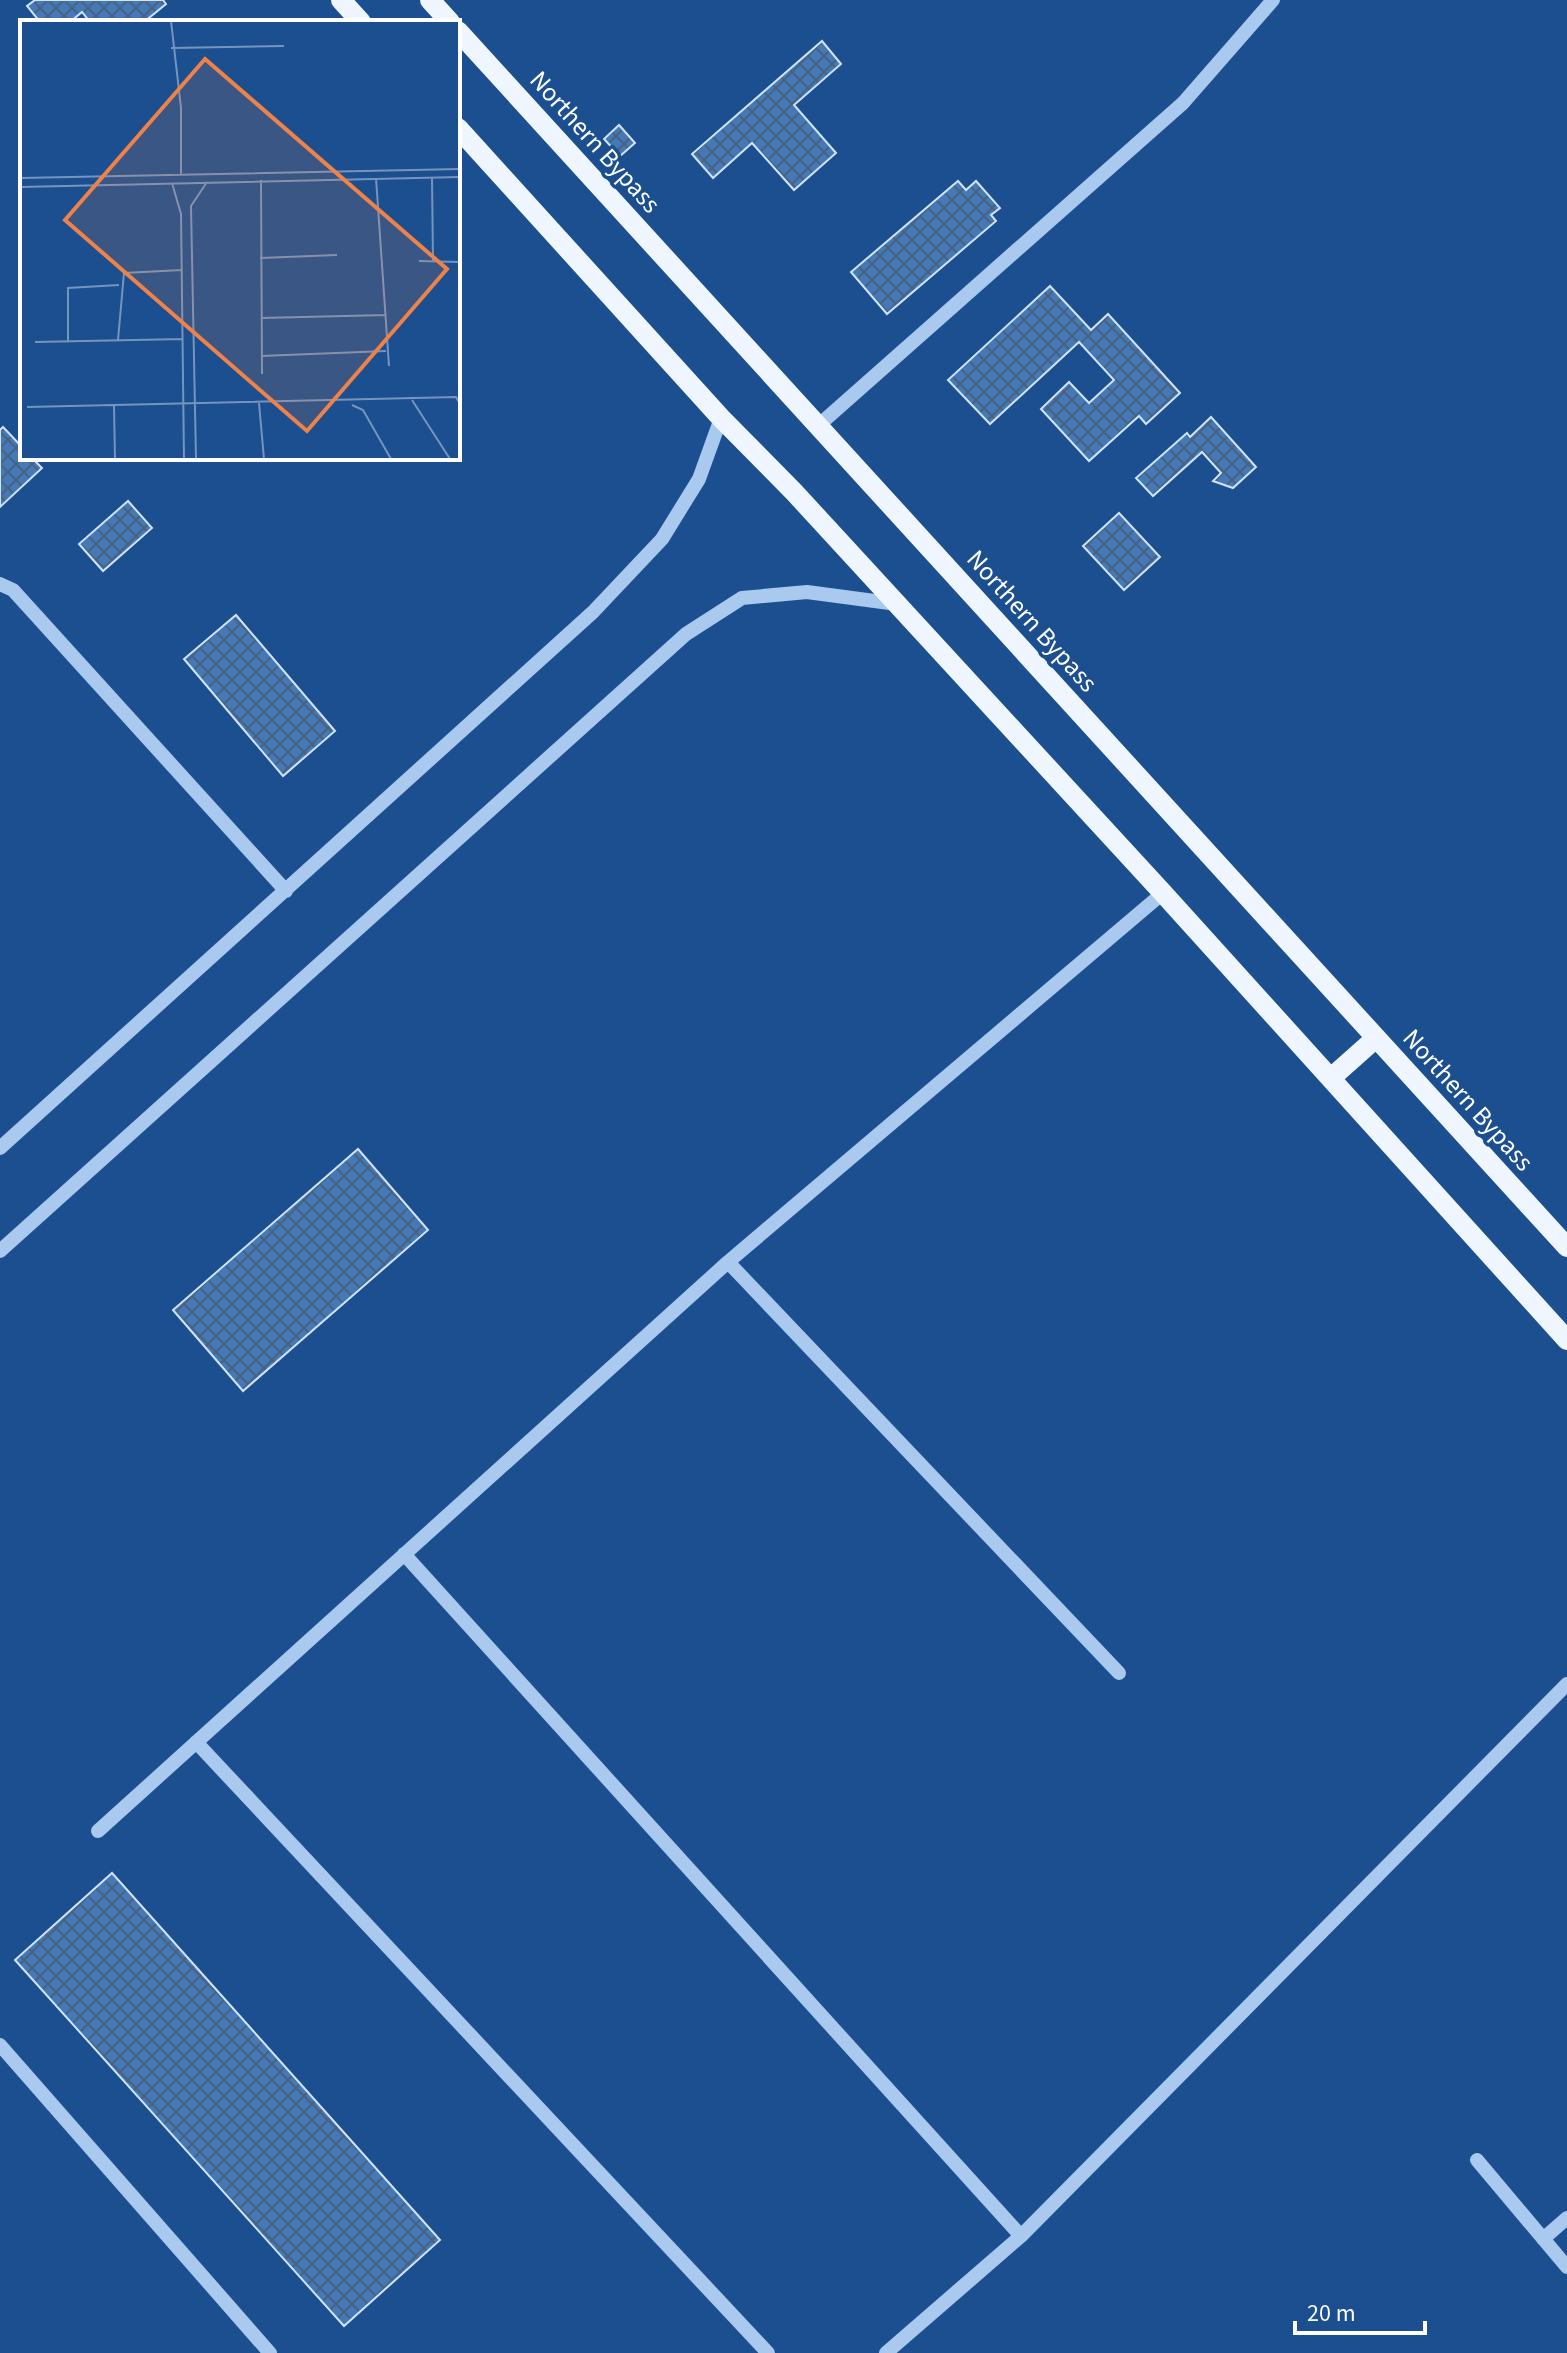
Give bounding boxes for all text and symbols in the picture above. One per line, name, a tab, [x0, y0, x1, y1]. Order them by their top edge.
inset map	[20, 20, 460, 460]
street label: Northern Bypass	[521, 63, 669, 221]
street label: Northern Bypass	[958, 542, 1106, 700]
street label: Northern Bypass	[1394, 1021, 1542, 1179]
scale bar	[1295, 2285, 1425, 2335]
text: 20 m	[1307, 2296, 1356, 2331]

